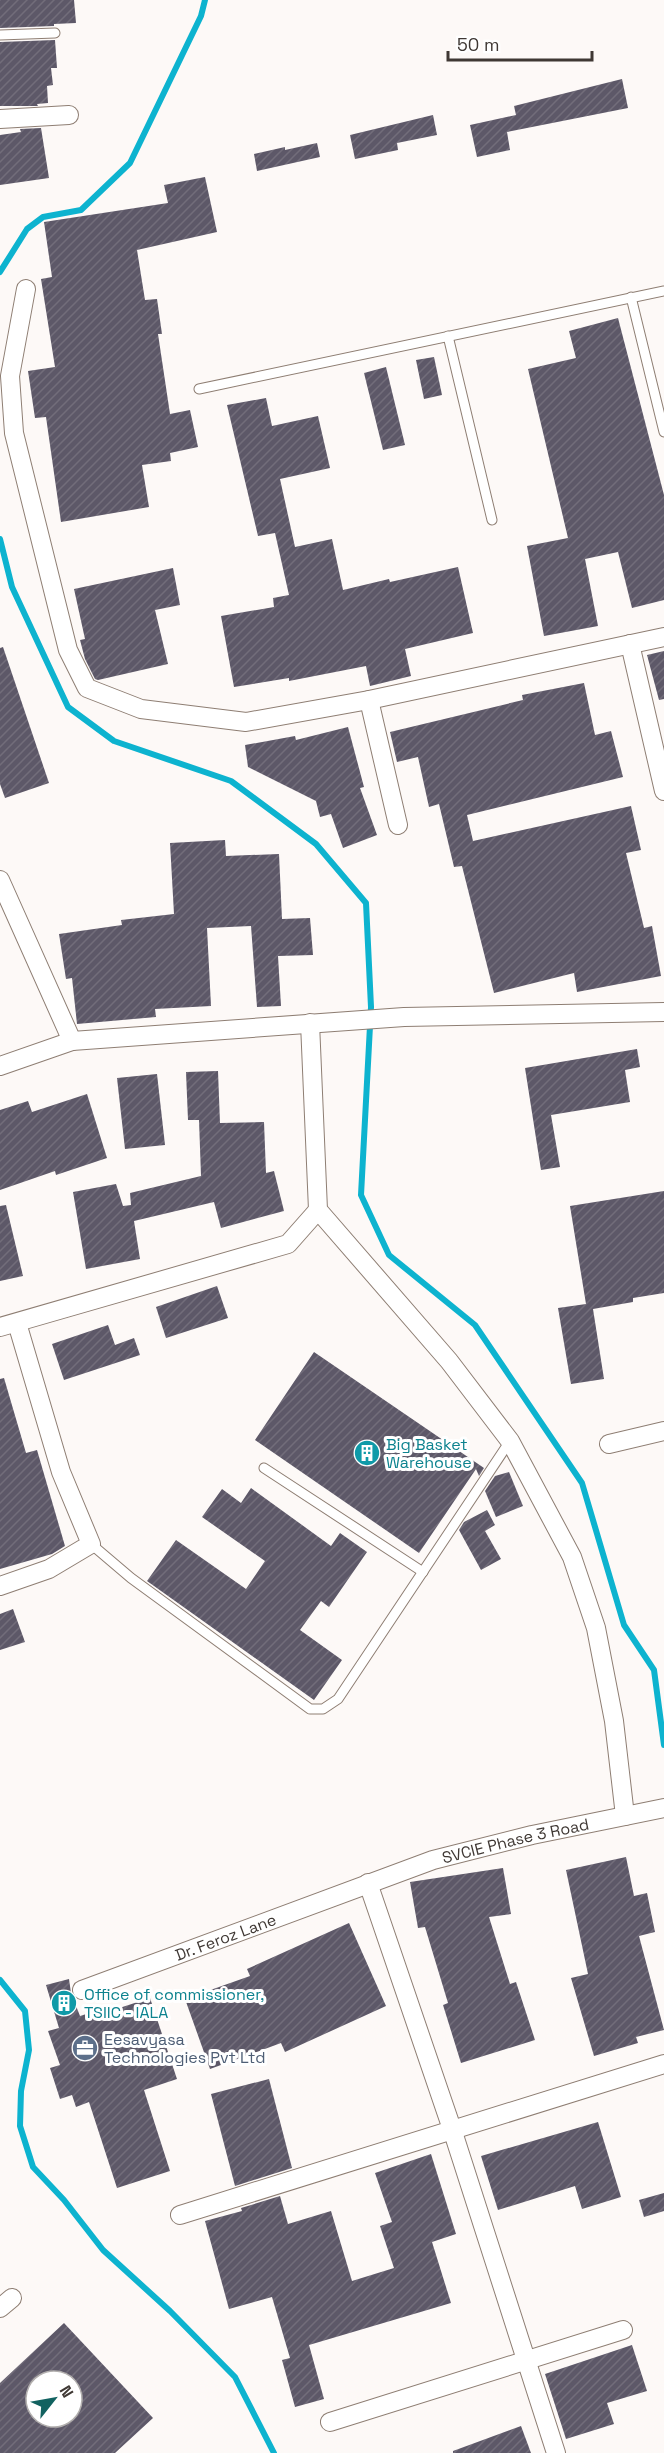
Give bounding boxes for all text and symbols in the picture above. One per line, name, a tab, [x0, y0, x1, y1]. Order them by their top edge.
scale bar	[448, 24, 592, 62]
text: 50 m	[457, 33, 499, 56]
place label: Big Basket Warehouse	[386, 1434, 472, 1473]
building icon: Big Basket Warehouse	[352, 1438, 382, 1468]
street label: SVCIE Phase 3 Road	[440, 1814, 591, 1868]
street label: Dr. Feroz Lane	[172, 1909, 279, 1966]
place label: Office of commissioner, TSIIC - IALA	[84, 1984, 264, 2023]
building icon: Office of commissioner, TSIIC - IALA	[49, 1988, 79, 2018]
place label: Eesavyasa Technologies Pvt Ltd	[104, 2029, 266, 2068]
office icon: Eesavyasa Technologies Pvt Ltd	[70, 2033, 100, 2063]
north arrow	[24, 2369, 84, 2429]
text: N	[55, 2382, 78, 2402]

